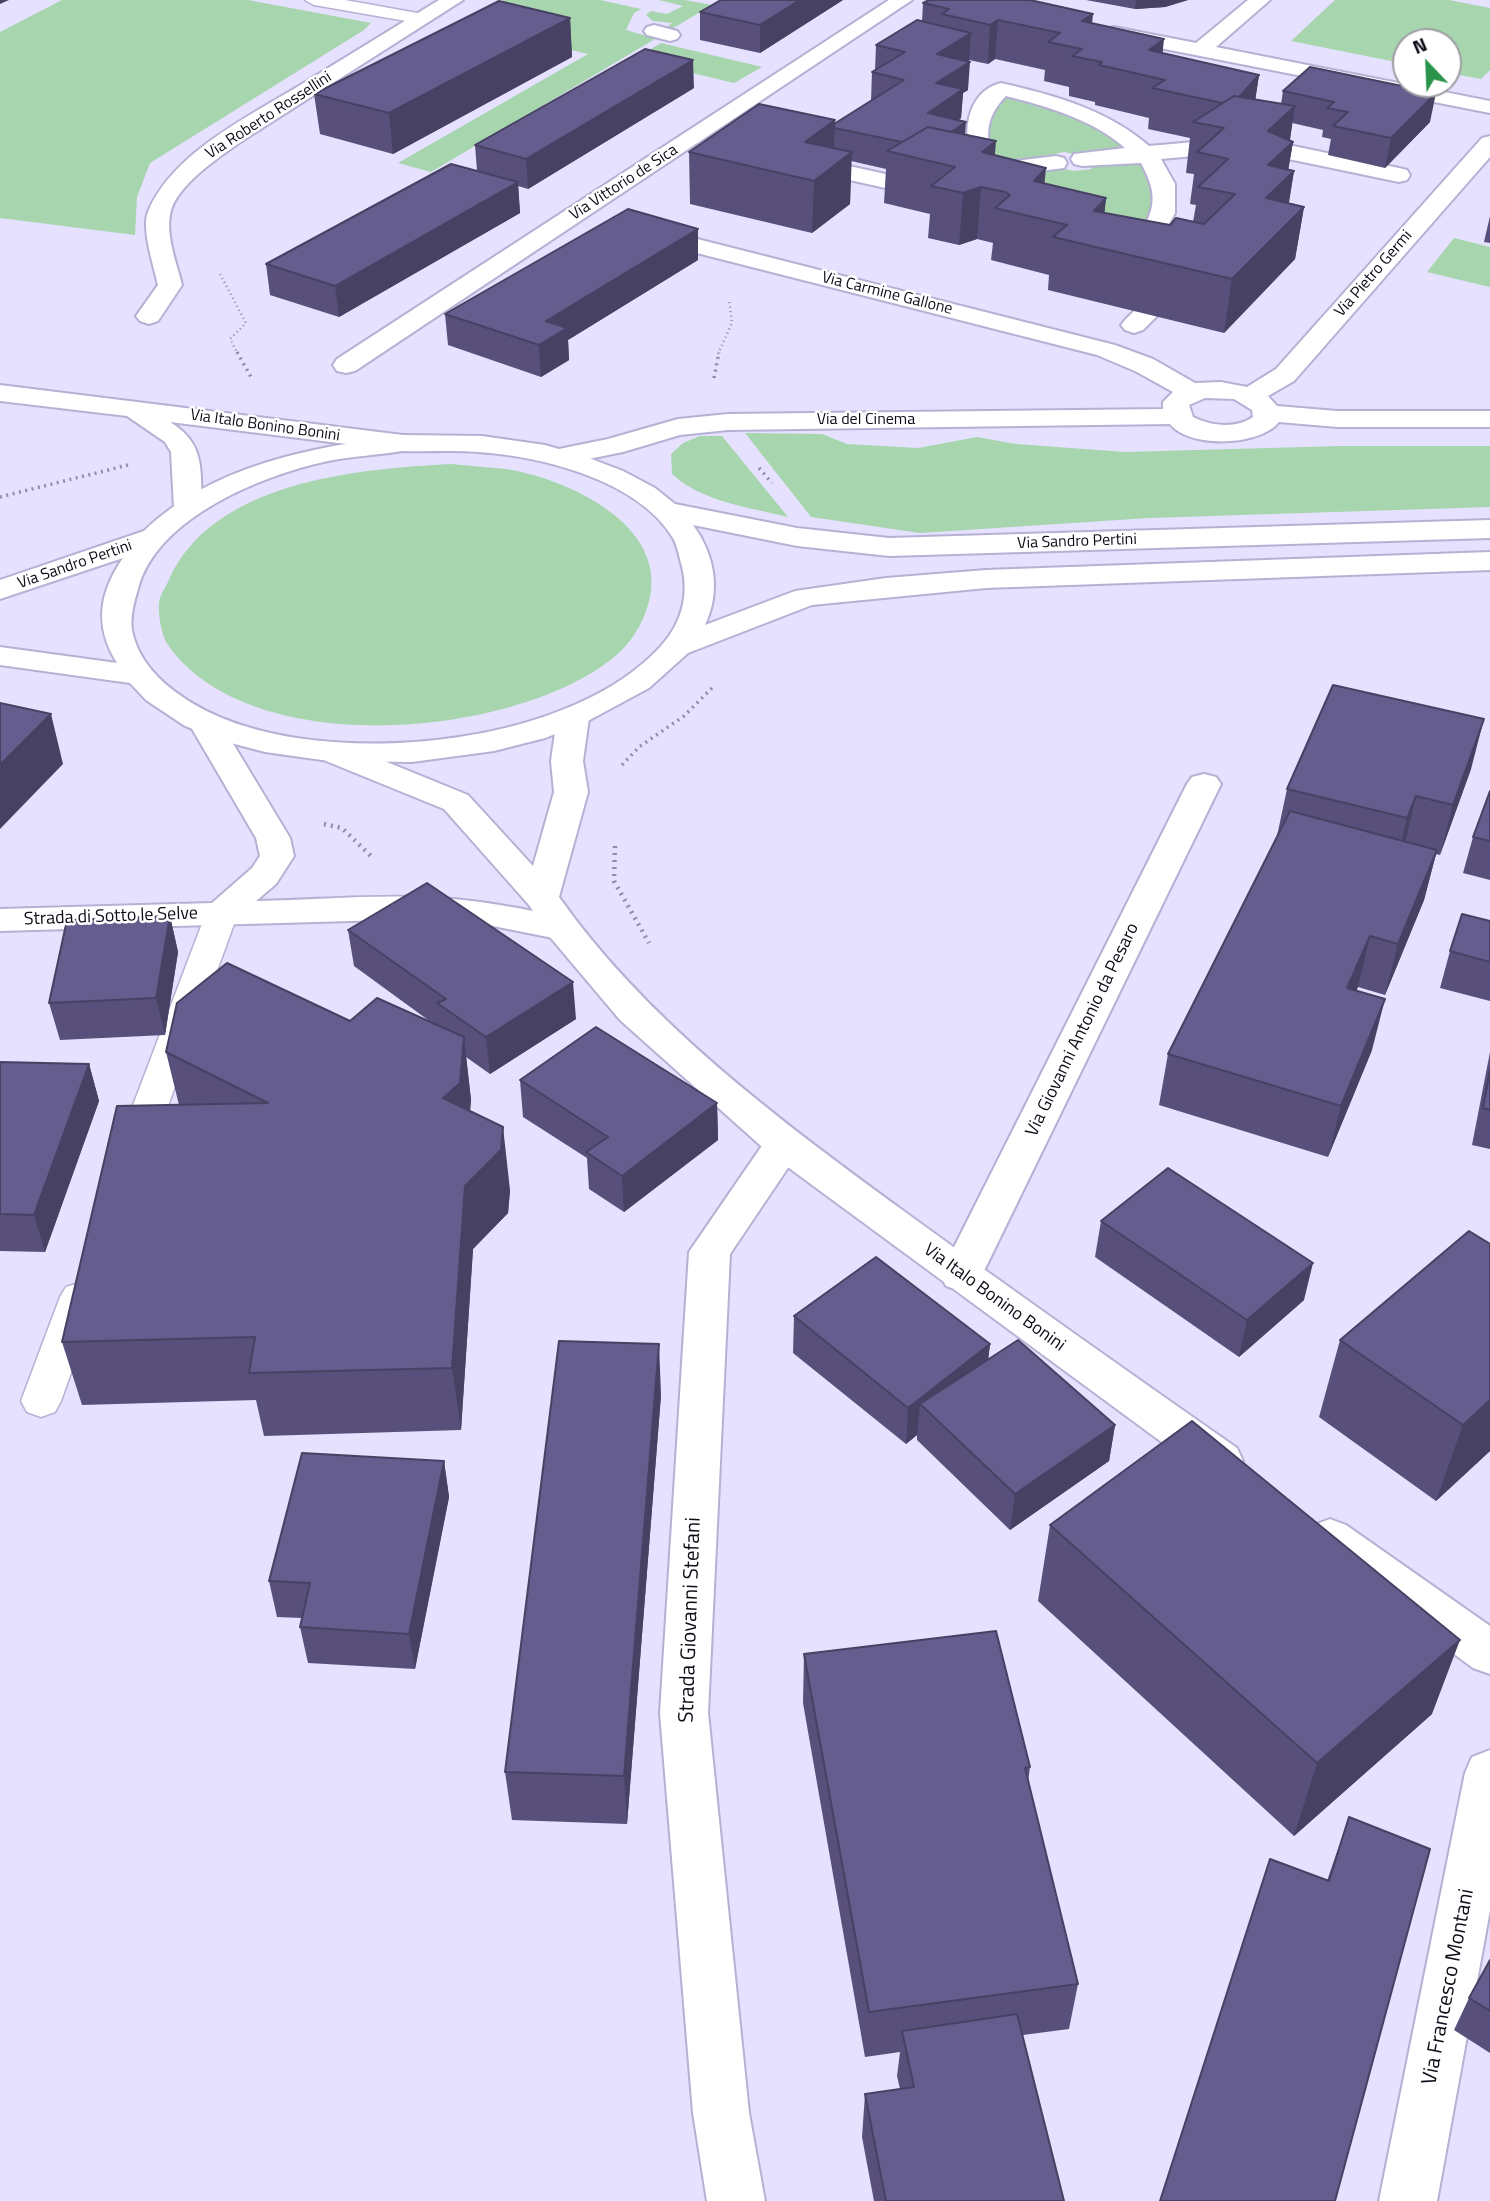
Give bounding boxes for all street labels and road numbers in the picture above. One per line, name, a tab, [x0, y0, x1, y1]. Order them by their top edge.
street label: Via Roberto Rossellini	[202, 68, 336, 164]
street label: Via Vittorio de Sica	[566, 141, 682, 225]
street label: Via Pietro Germi	[1331, 227, 1417, 321]
street label: Via Carmine Gallone	[820, 268, 954, 320]
street label: Via Italo Bonino Bonini	[189, 406, 341, 446]
street label: Via del Cinema	[817, 410, 915, 430]
street label: Via Sandro Pertini	[1017, 530, 1137, 554]
street label: Via Sandro Pertini	[15, 536, 135, 594]
street label: Strada di Sotto le Selve	[24, 903, 198, 931]
street label: Via Giovanni Antonio da Pesaro	[1022, 920, 1144, 1140]
street label: Via Italo Bonino Bonini	[919, 1239, 1069, 1357]
street label: Strada Giovanni Stefani	[675, 1517, 707, 1723]
street label: Via Francesco Montani	[1418, 1887, 1480, 2087]

